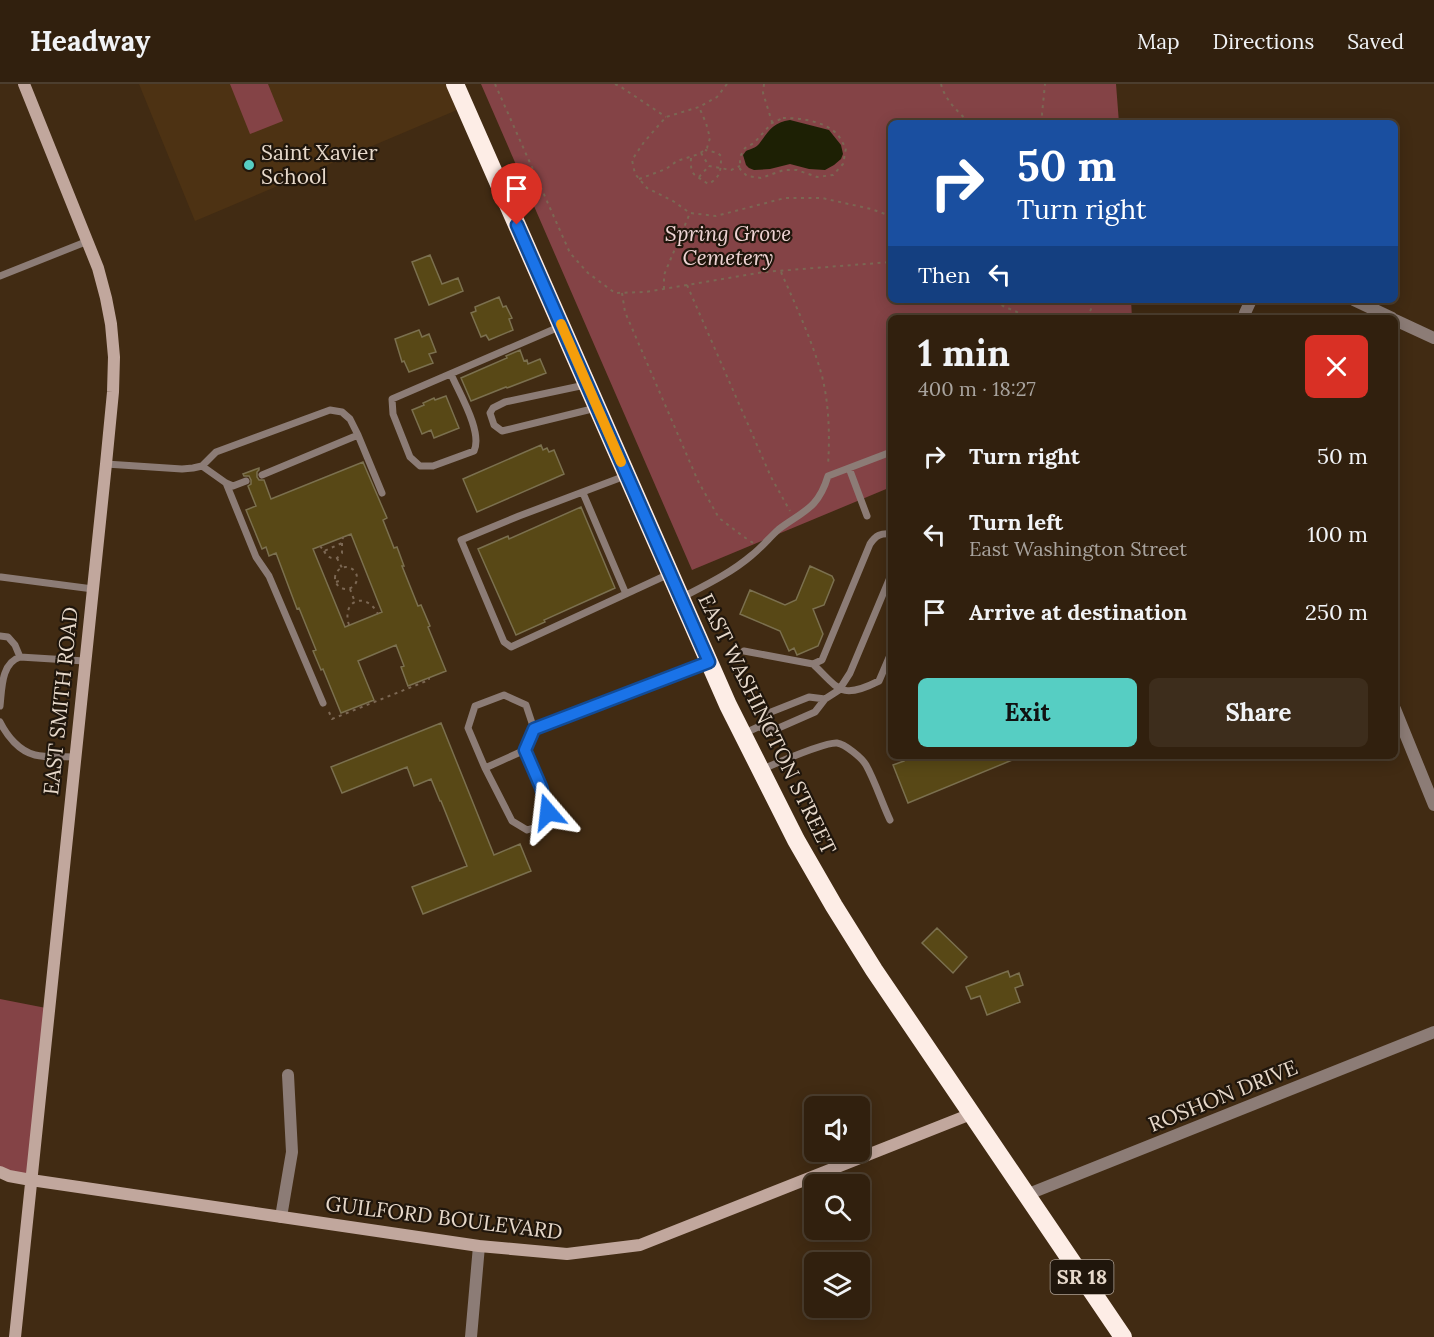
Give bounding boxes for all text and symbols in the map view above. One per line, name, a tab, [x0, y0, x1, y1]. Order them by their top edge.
text: Headway	[30, 23, 150, 59]
text: Map	[1137, 28, 1180, 55]
text: Directions	[1213, 28, 1314, 55]
text: Saved	[1347, 28, 1404, 55]
place label: Saint Xavier School	[261, 139, 378, 190]
text: 50 m	[1017, 139, 1116, 193]
icon: right	[918, 144, 996, 222]
marker: Saint Xavier School	[242, 158, 256, 172]
pin	[491, 163, 542, 225]
icon: arrive	[500, 172, 533, 205]
text: Turn right	[1017, 192, 1146, 226]
park label: Spring Grove Cemetery	[665, 220, 791, 271]
icon: left	[983, 258, 1016, 291]
text: Then	[918, 261, 971, 289]
text: 1 min	[918, 330, 1010, 376]
button: close	[1305, 335, 1368, 398]
text: 400 m · 18:27	[918, 376, 1036, 401]
icon: right	[918, 440, 951, 473]
text: Turn right	[969, 442, 1080, 470]
text: 50 m	[1317, 442, 1368, 470]
text: Turn left	[969, 508, 1063, 536]
icon: left	[918, 518, 951, 551]
text: 100 m	[1307, 520, 1368, 548]
text: East Washington Street	[969, 536, 1187, 561]
street label: EAST WASHINGTON STREET	[692, 589, 842, 859]
icon: arrive	[918, 596, 951, 629]
text: Arrive at destination	[969, 598, 1187, 626]
text: 250 m	[1305, 598, 1368, 626]
street label: EAST SMITH ROAD	[37, 606, 84, 796]
button: Exit	[918, 678, 1137, 747]
button: Share	[1149, 678, 1368, 747]
position arrow	[516, 780, 580, 844]
street label: ROSHON DRIVE	[1144, 1053, 1301, 1138]
map controls	[804, 1096, 870, 1318]
button: sound	[804, 1096, 870, 1162]
button: search	[804, 1174, 870, 1240]
street label: GUILFORD BOULEVARD	[324, 1190, 564, 1245]
button: layers	[804, 1252, 870, 1318]
road number: SR 18	[1050, 1260, 1114, 1294]

